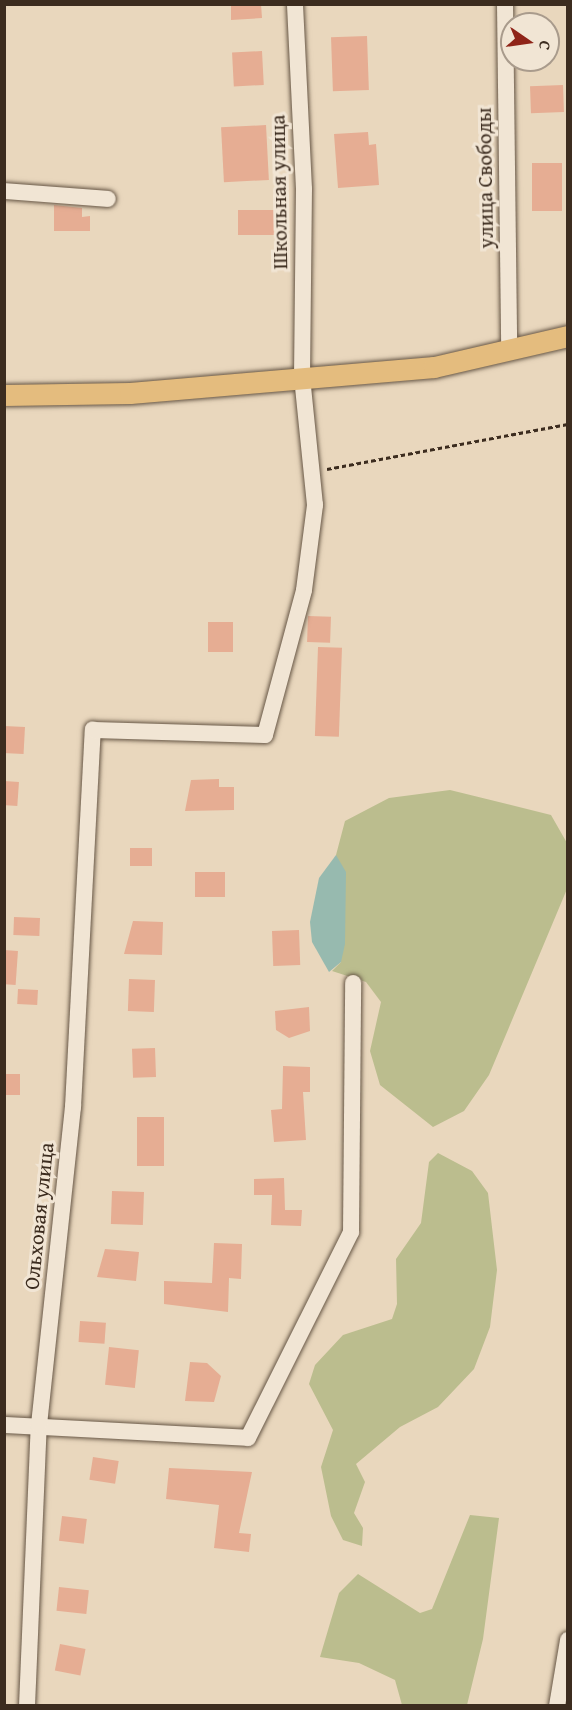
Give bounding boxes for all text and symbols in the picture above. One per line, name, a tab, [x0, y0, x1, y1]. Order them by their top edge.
north arrow	[500, 12, 560, 72]
text: С	[533, 38, 558, 53]
street label: улица Свободы	[471, 107, 499, 249]
street label: Школьная улица	[265, 114, 293, 270]
street label: Ольховая улица	[19, 1141, 59, 1291]

